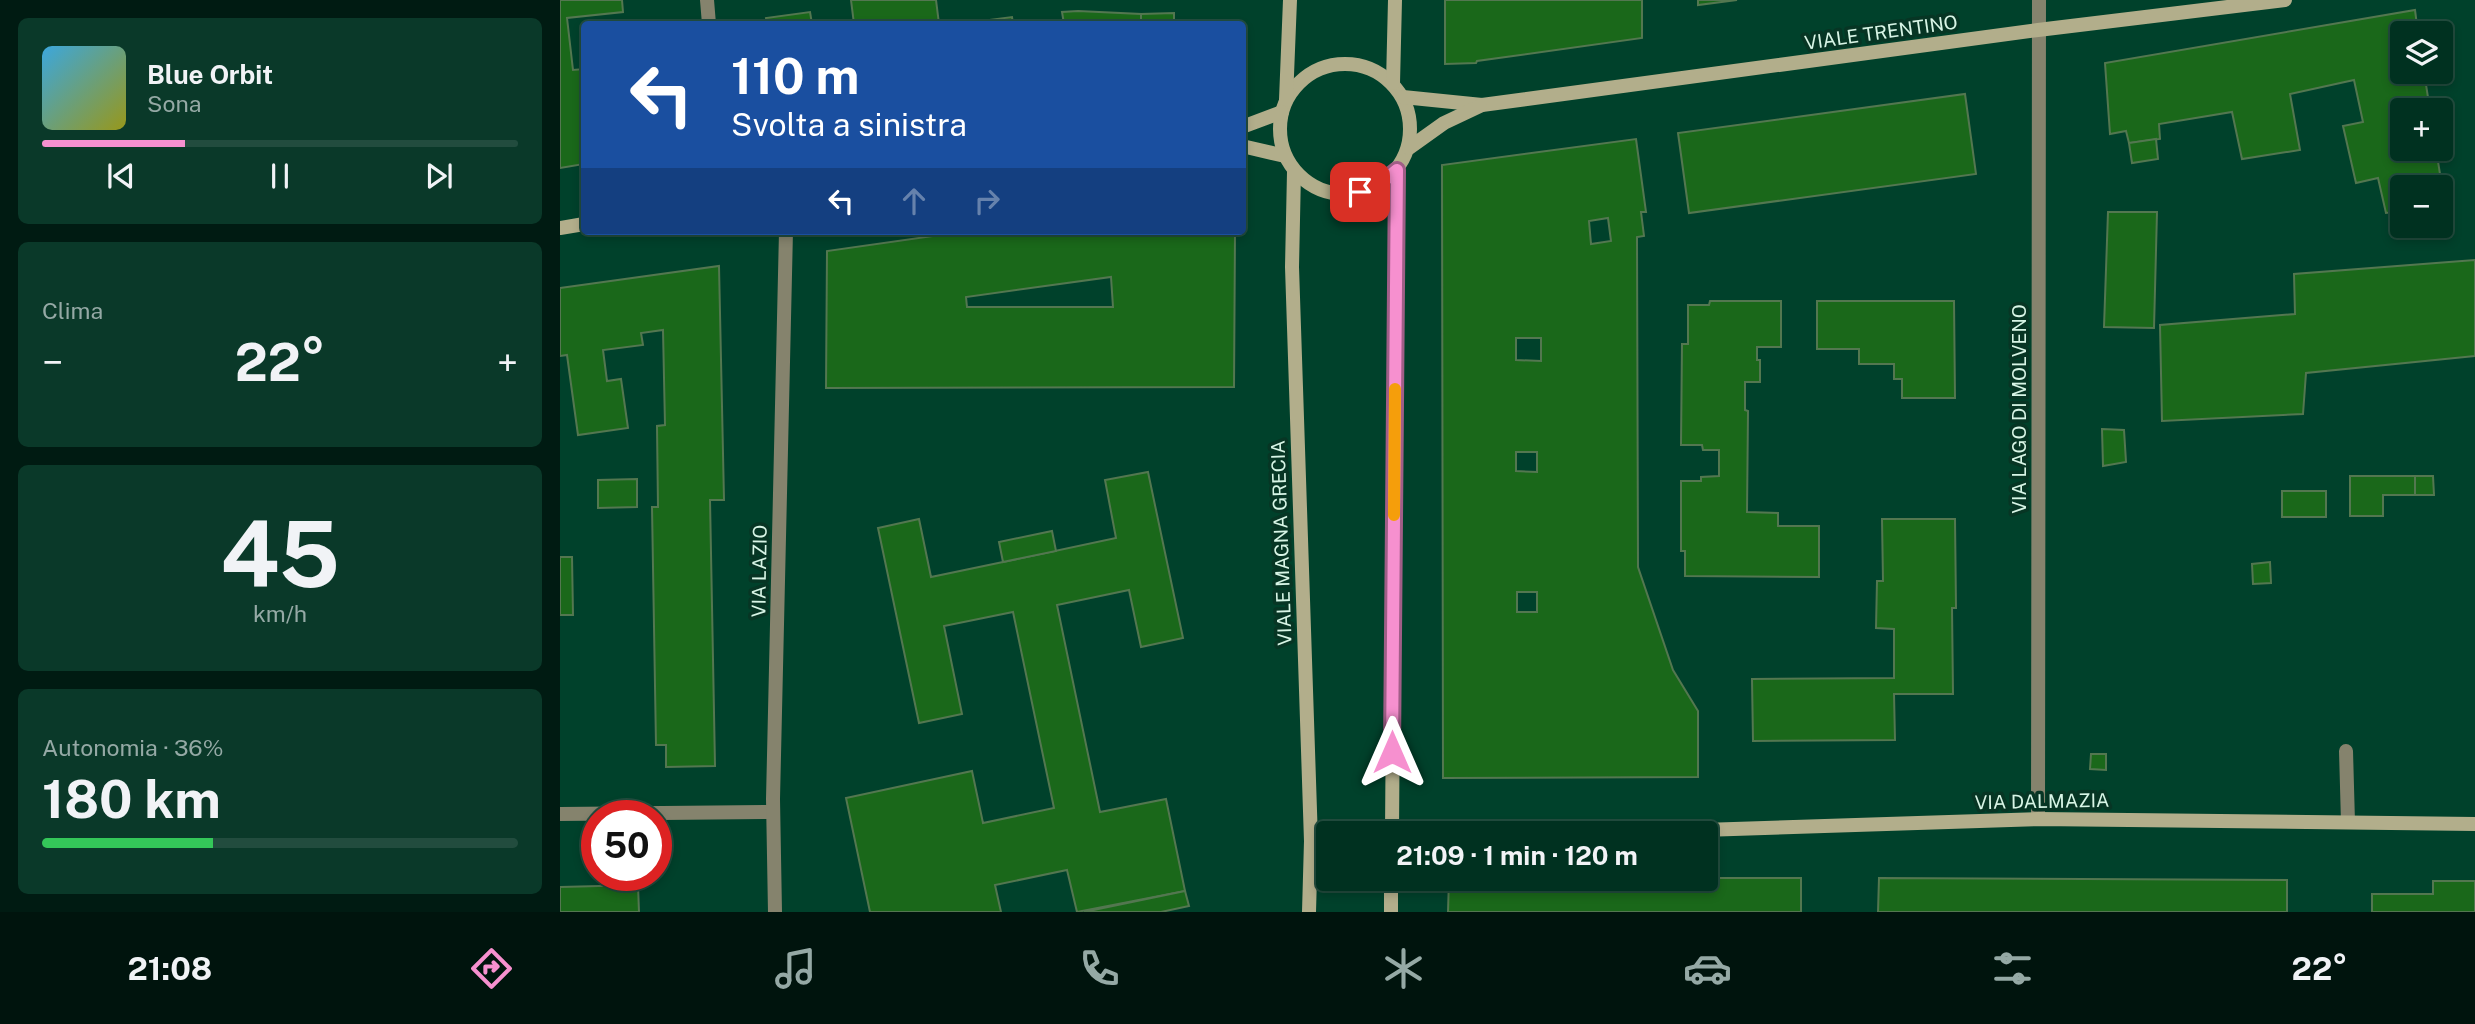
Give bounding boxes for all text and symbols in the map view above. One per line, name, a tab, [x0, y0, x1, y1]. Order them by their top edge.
street label: VIALE TRENTINO	[1803, 10, 1959, 54]
map controls	[2390, 21, 2453, 238]
button: layers	[2390, 21, 2453, 84]
text: 110 m	[731, 47, 859, 105]
icon: left	[616, 49, 707, 140]
text: Blue Orbit	[147, 59, 273, 90]
text: Sona	[147, 90, 201, 117]
button: +	[2390, 98, 2453, 161]
text: Svolta a sinistra	[731, 106, 967, 143]
icon: previous	[102, 157, 140, 195]
icon: pause	[261, 157, 299, 195]
icon: next	[420, 157, 458, 195]
pin	[1330, 162, 1390, 222]
icon: arrive	[1341, 173, 1379, 211]
button: −	[2390, 175, 2453, 238]
icon: left	[822, 182, 860, 220]
icon: ahead	[895, 182, 933, 220]
icon: right	[968, 182, 1006, 220]
text: Clima	[42, 297, 103, 324]
street label: VIA LAGO DI MOLVENO	[2008, 304, 2030, 514]
text: 22°	[235, 332, 325, 393]
text: −	[42, 340, 63, 385]
text: +	[497, 340, 518, 385]
street label: VIALE MAGNA GRECIA	[1266, 440, 1296, 646]
text: 45	[220, 501, 340, 607]
street label: VIA LAZIO	[747, 525, 771, 617]
text: km/h	[253, 600, 307, 627]
position arrow	[1355, 715, 1429, 789]
text: Autonomia · 36%	[42, 734, 223, 761]
text: 180 km	[42, 769, 221, 830]
street label: VIA DALMAZIA	[1974, 789, 2110, 813]
speed limit sign: 50	[581, 800, 672, 891]
text: 21:09 · 1 min · 120 m	[1396, 840, 1638, 871]
icon: directions	[467, 944, 516, 993]
icon: music	[771, 944, 820, 993]
icon: phone	[1075, 944, 1124, 993]
icon: climate	[1379, 944, 1428, 993]
icon: car	[1683, 944, 1732, 993]
icon: filters	[1988, 944, 2037, 993]
text: 21:08	[128, 950, 212, 987]
text: 22°	[2292, 950, 2347, 987]

